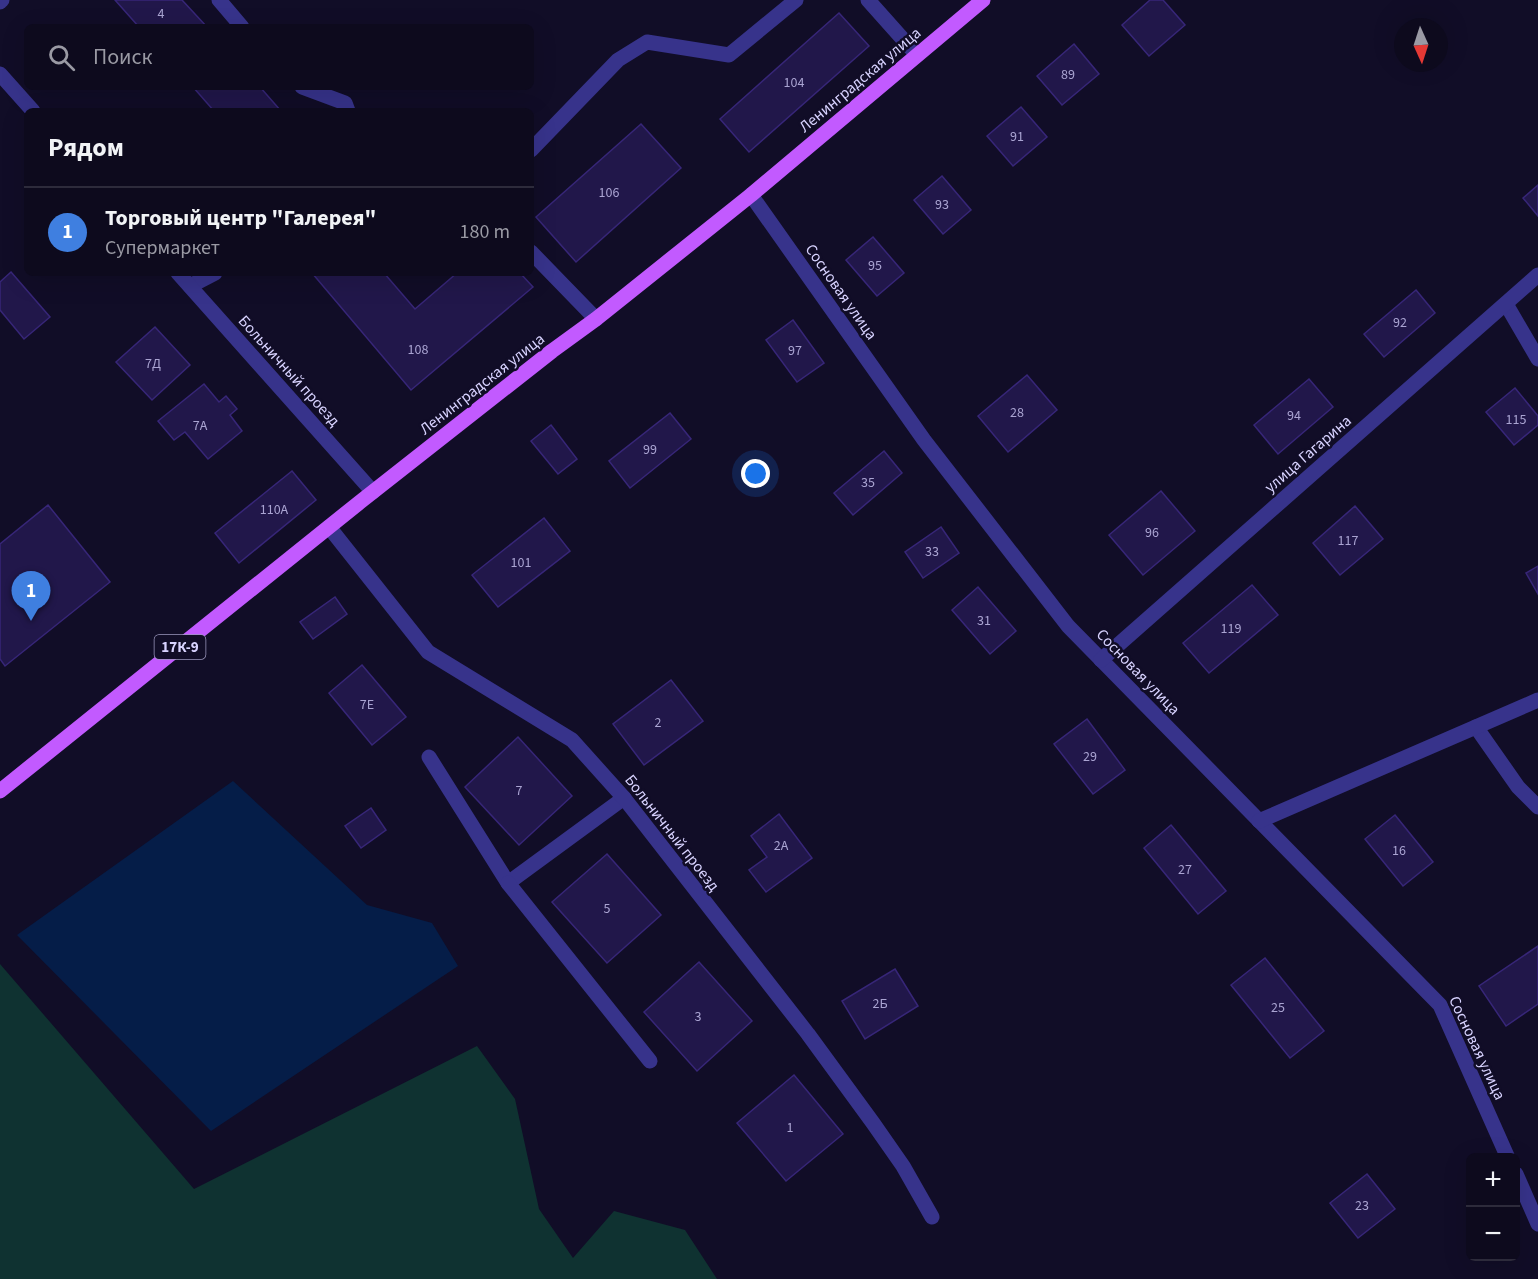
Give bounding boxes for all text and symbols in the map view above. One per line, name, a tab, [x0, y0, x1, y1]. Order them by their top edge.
house number: 4	[158, 4, 165, 24]
north arrow	[1394, 18, 1448, 72]
street label: Ленинградская улица	[794, 22, 926, 138]
search box	[24, 24, 534, 90]
icon: search	[45, 41, 78, 74]
text: Поиск	[93, 41, 152, 73]
house number: 89	[1061, 65, 1075, 85]
house number: 104	[784, 73, 804, 93]
house number: 91	[1010, 127, 1024, 147]
text: Рядом	[48, 129, 124, 166]
house number: 106	[599, 183, 619, 203]
house number: 93	[935, 195, 949, 215]
text: Торговый центр "Галерея"	[105, 202, 376, 234]
text: 1	[62, 218, 73, 246]
text: 180 m	[460, 218, 510, 246]
text: Супермаркет	[105, 234, 220, 262]
street label: Сосновая улица	[800, 240, 882, 344]
house number: 95	[868, 256, 882, 276]
street label: Больничный проезд	[233, 311, 345, 432]
house number: 92	[1393, 313, 1407, 333]
street label: Ленинградская улица	[415, 328, 549, 440]
house number: 108	[408, 340, 428, 360]
house number: 97	[788, 341, 802, 361]
house number: 7Д	[145, 354, 161, 374]
house number: 28	[1010, 403, 1024, 423]
house number: 94	[1287, 406, 1301, 426]
street label: улица Гагарина	[1260, 410, 1356, 498]
house number: 115	[1506, 410, 1526, 430]
house number: 7А	[193, 416, 208, 436]
house number: 99	[643, 440, 657, 460]
your location	[741, 459, 770, 488]
house number: 35	[861, 473, 875, 493]
house number: 110А	[260, 500, 289, 520]
house number: 96	[1145, 523, 1159, 543]
house number: 117	[1338, 531, 1358, 551]
house number: 33	[925, 542, 939, 562]
house number: 101	[511, 553, 531, 573]
pin: 1	[12, 572, 51, 621]
house number: 31	[977, 611, 991, 631]
house number: 119	[1221, 619, 1241, 639]
street label: Сосновая улица	[1091, 624, 1185, 720]
road number: 17К-9	[154, 635, 206, 659]
house number: 7Е	[360, 695, 374, 715]
house number: 2	[655, 713, 662, 733]
house number: 29	[1083, 747, 1097, 767]
street label: Больничный проезд	[619, 770, 725, 896]
house number: 7	[516, 781, 523, 801]
house number: 2А	[774, 836, 789, 856]
house number: 16	[1392, 841, 1406, 861]
house number: 27	[1178, 860, 1192, 880]
house number: 5	[604, 899, 611, 919]
street label: Сосновая улица	[1443, 992, 1511, 1104]
house number: 2Б	[872, 994, 888, 1014]
house number: 25	[1271, 998, 1285, 1018]
house number: 3	[695, 1007, 702, 1027]
house number: 1	[787, 1118, 794, 1138]
map controls	[1466, 1153, 1520, 1261]
button: +	[1466, 1153, 1520, 1207]
house number: 23	[1355, 1196, 1369, 1216]
button: −	[1466, 1207, 1520, 1261]

